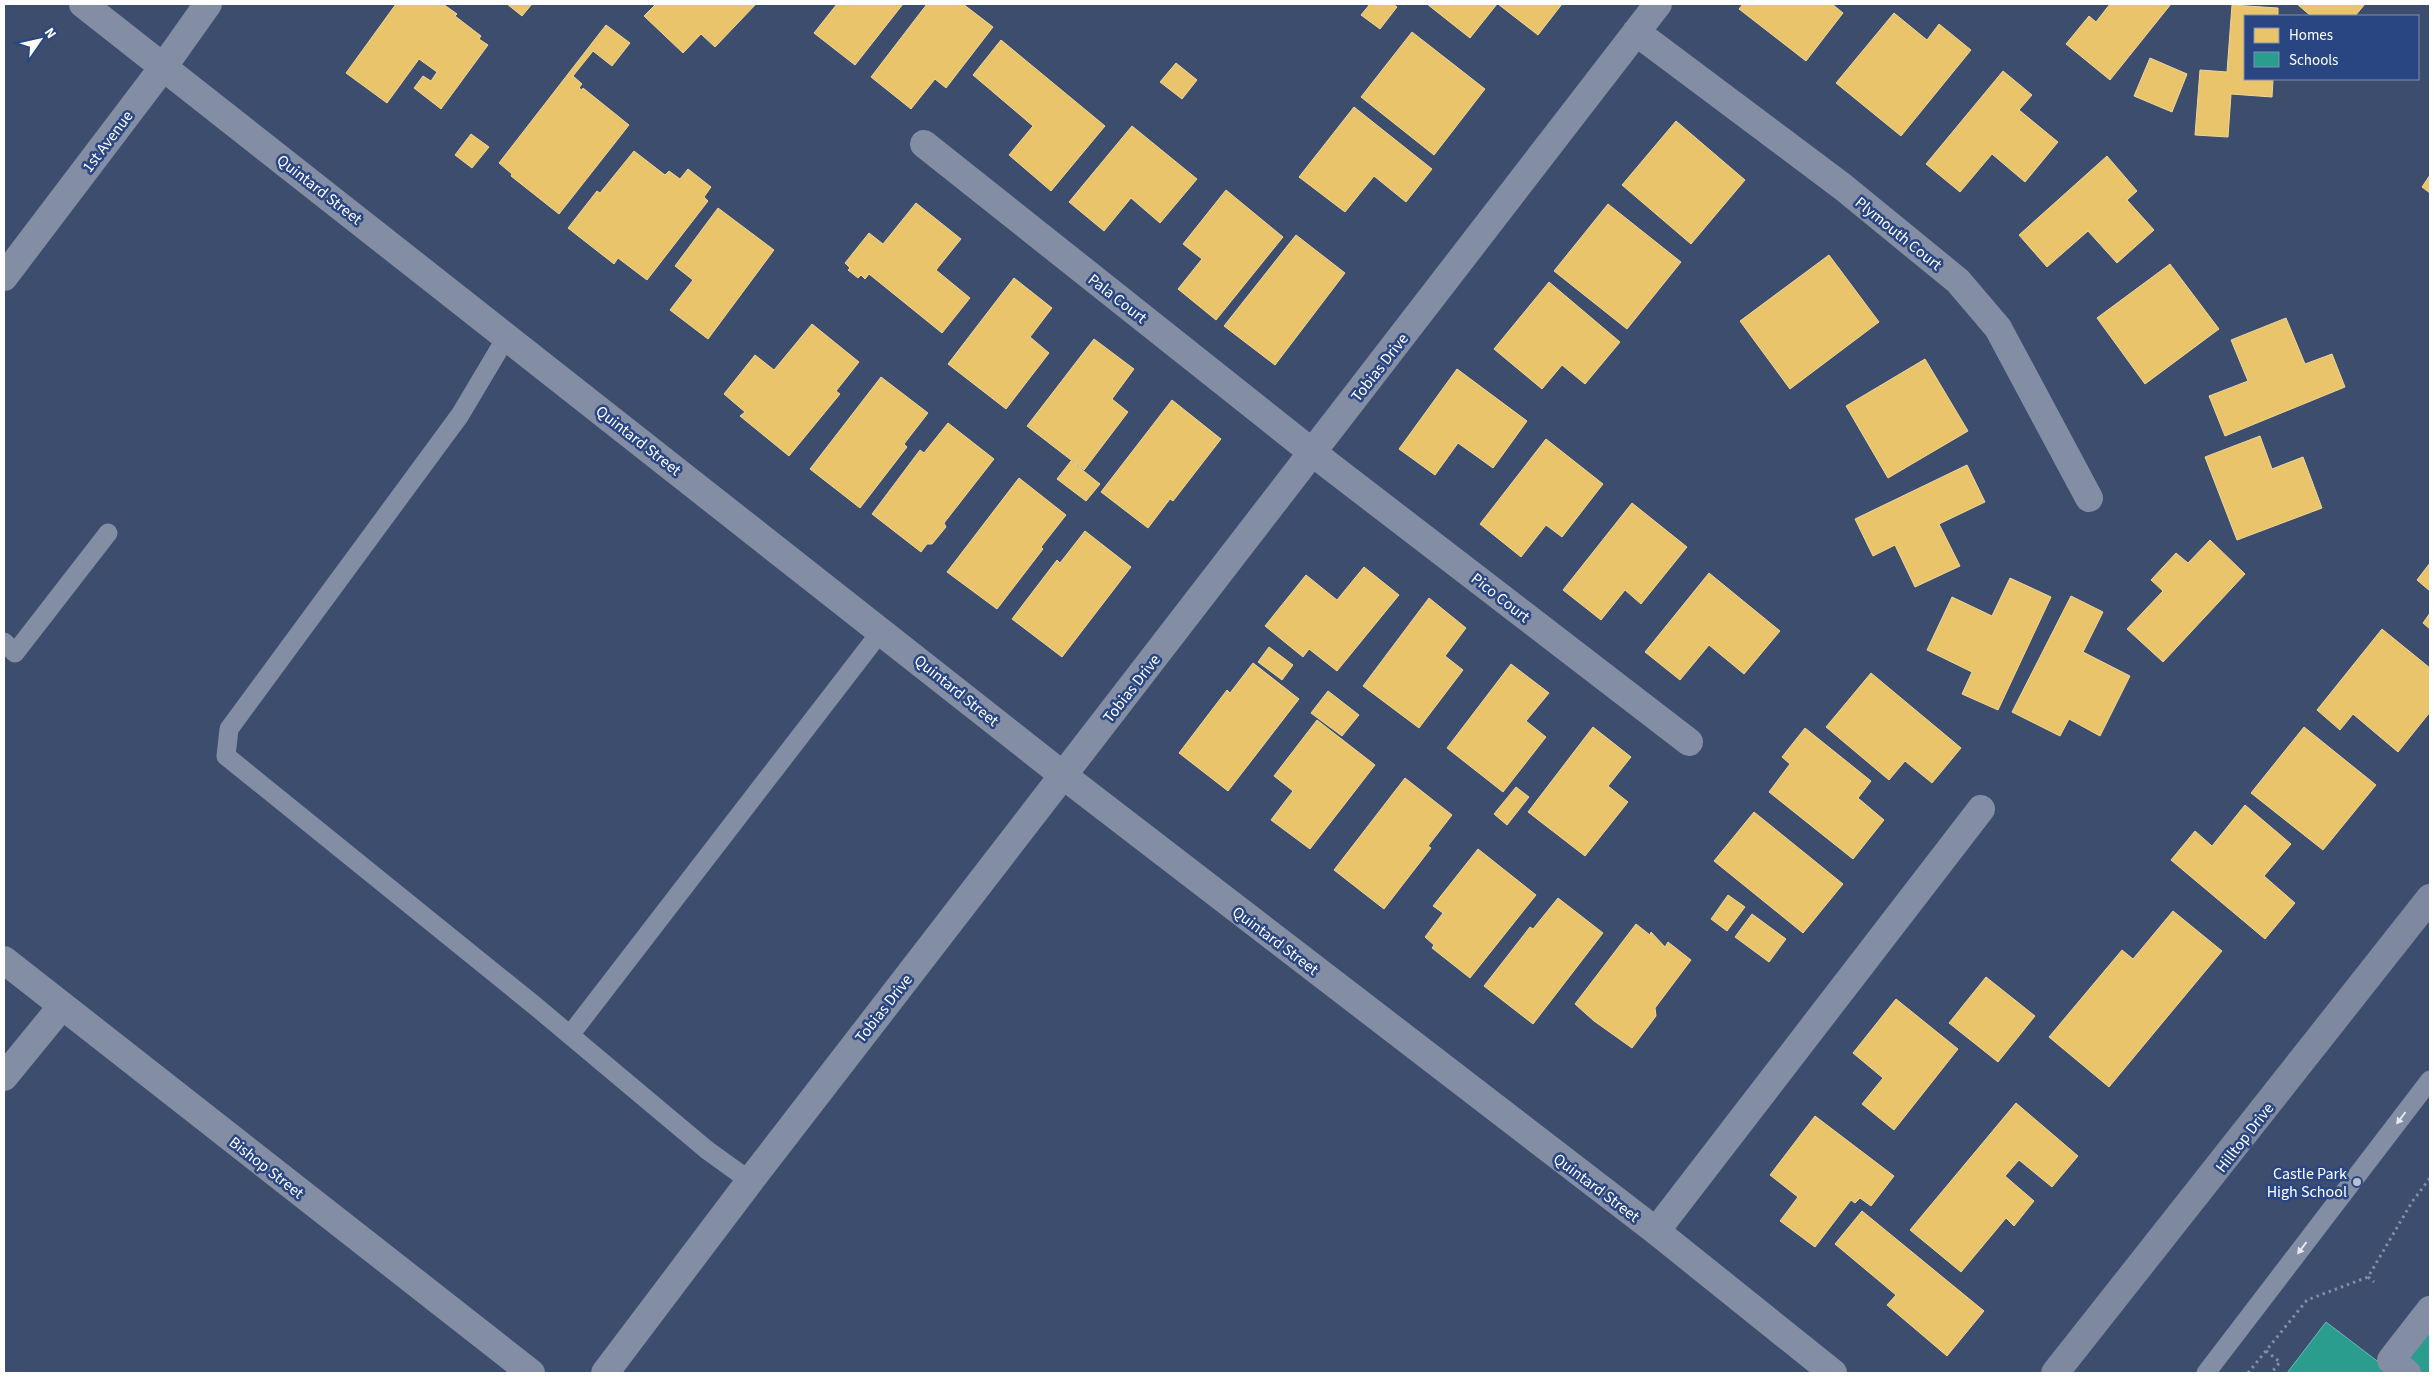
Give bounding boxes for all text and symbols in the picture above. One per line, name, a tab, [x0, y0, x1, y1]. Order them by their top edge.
north arrow	[15, 15, 65, 65]
legend	[2244, 15, 2419, 80]
text: N	[39, 24, 61, 43]
text: Homes	[2289, 25, 2333, 46]
text: Schools	[2289, 50, 2338, 71]
street label: 1st Avenue	[77, 106, 138, 177]
street label: Quintard Street	[272, 149, 367, 230]
street label: Plymouth Court	[1850, 192, 1947, 276]
street label: Pala Court	[1083, 269, 1152, 329]
street label: Tobias Drive	[1346, 329, 1414, 407]
street label: Quintard Street	[591, 400, 686, 481]
street label: Pico Court	[1466, 568, 1535, 628]
street label: Quintard Street	[910, 650, 1004, 732]
street label: Tobias Drive	[1098, 650, 1166, 728]
street label: Quintard Street	[1228, 901, 1323, 981]
street label: Tobias Drive	[850, 970, 918, 1048]
street label: Hilltop Drive	[2211, 1098, 2279, 1177]
one-way arrow	[2395, 1111, 2406, 1124]
street label: Bishop Street	[224, 1132, 309, 1204]
street label: Quintard Street	[1549, 1148, 1644, 1228]
place label: Castle Park High School	[2267, 1163, 2347, 1203]
marker: Castle Park High School	[2351, 1176, 2363, 1188]
one-way arrow	[2297, 1241, 2307, 1254]

